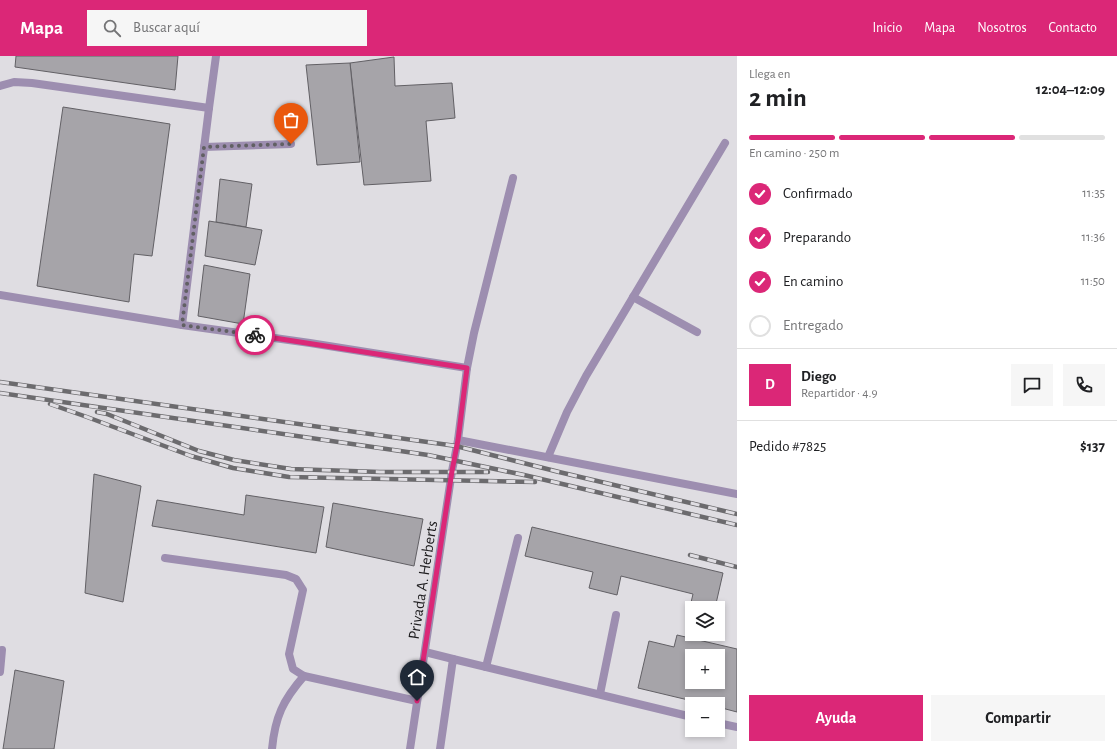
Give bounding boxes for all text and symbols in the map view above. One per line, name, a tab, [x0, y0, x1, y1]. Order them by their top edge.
search box	[87, 10, 367, 46]
icon: search	[101, 17, 123, 39]
text: Mapa	[20, 19, 63, 38]
text: Buscar aquí	[133, 20, 200, 35]
text: Inicio	[872, 21, 902, 35]
text: Mapa	[924, 21, 955, 35]
text: Nosotros	[977, 21, 1027, 35]
text: Contacto	[1049, 21, 1097, 35]
text: Llega en	[749, 68, 791, 81]
text: 12:04–12:09	[1036, 82, 1105, 97]
text: 2 min	[749, 85, 807, 111]
pin	[274, 103, 308, 144]
icon: bag	[280, 109, 302, 131]
text: En camino · 250 m	[749, 147, 839, 160]
icon: check	[749, 183, 771, 205]
text: Confirmado	[783, 186, 853, 201]
text: 11:35	[1082, 187, 1105, 200]
icon: check	[749, 227, 771, 249]
text: Preparando	[783, 230, 851, 245]
text: 11:36	[1082, 231, 1105, 244]
icon: check	[749, 271, 771, 293]
text: En camino	[783, 274, 843, 289]
text: 11:50	[1081, 275, 1105, 288]
courier	[235, 315, 275, 355]
text: Entregado	[783, 318, 843, 333]
icon: bike	[244, 324, 266, 346]
button: chat	[1011, 364, 1053, 406]
button: phone	[1063, 364, 1105, 406]
text: Diego	[801, 369, 837, 384]
text: D	[765, 377, 775, 392]
text: Repartidor · 4.9	[801, 387, 878, 400]
text: Pedido #7825	[749, 439, 826, 454]
text: $137	[1080, 439, 1105, 454]
street label: Privada A. Herberts	[406, 520, 440, 641]
map controls	[685, 601, 725, 737]
button: layers	[685, 601, 725, 641]
button: +	[685, 649, 725, 689]
pin	[400, 660, 434, 701]
icon: home	[406, 666, 428, 688]
button: Ayuda	[749, 695, 923, 741]
button: Compartir	[931, 695, 1105, 741]
button: −	[685, 697, 725, 737]

